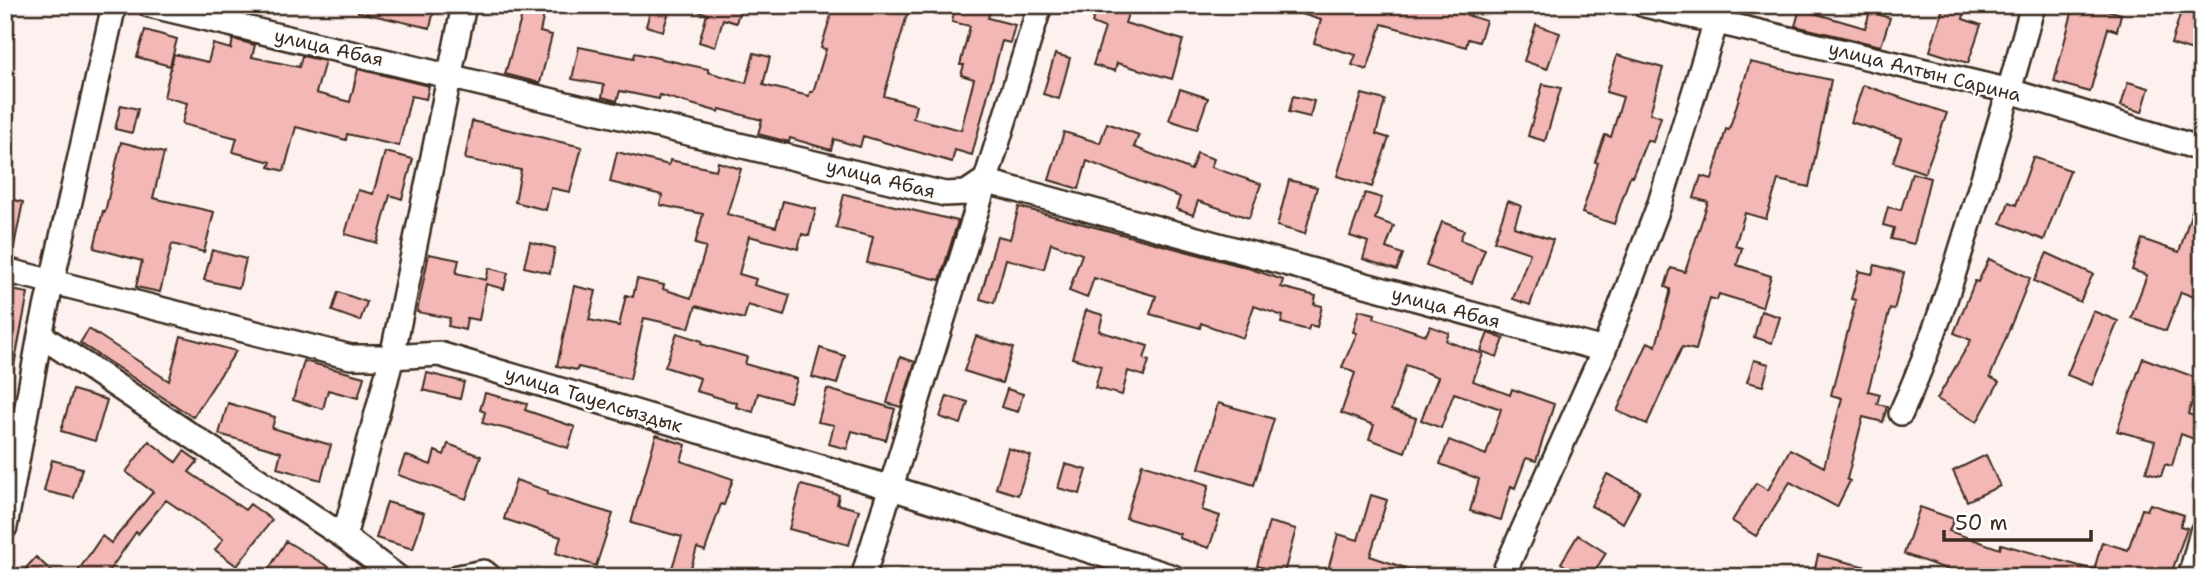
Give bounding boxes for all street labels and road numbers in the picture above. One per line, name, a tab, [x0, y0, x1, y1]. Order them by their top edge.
street label: улица Абая	[272, 23, 386, 72]
street label: улица Алтын Сарина	[1826, 35, 2024, 108]
street label: улица Абая	[824, 153, 938, 204]
street label: улица Абая	[1389, 281, 1503, 334]
street label: улица Тауелсыздык	[502, 361, 686, 438]

